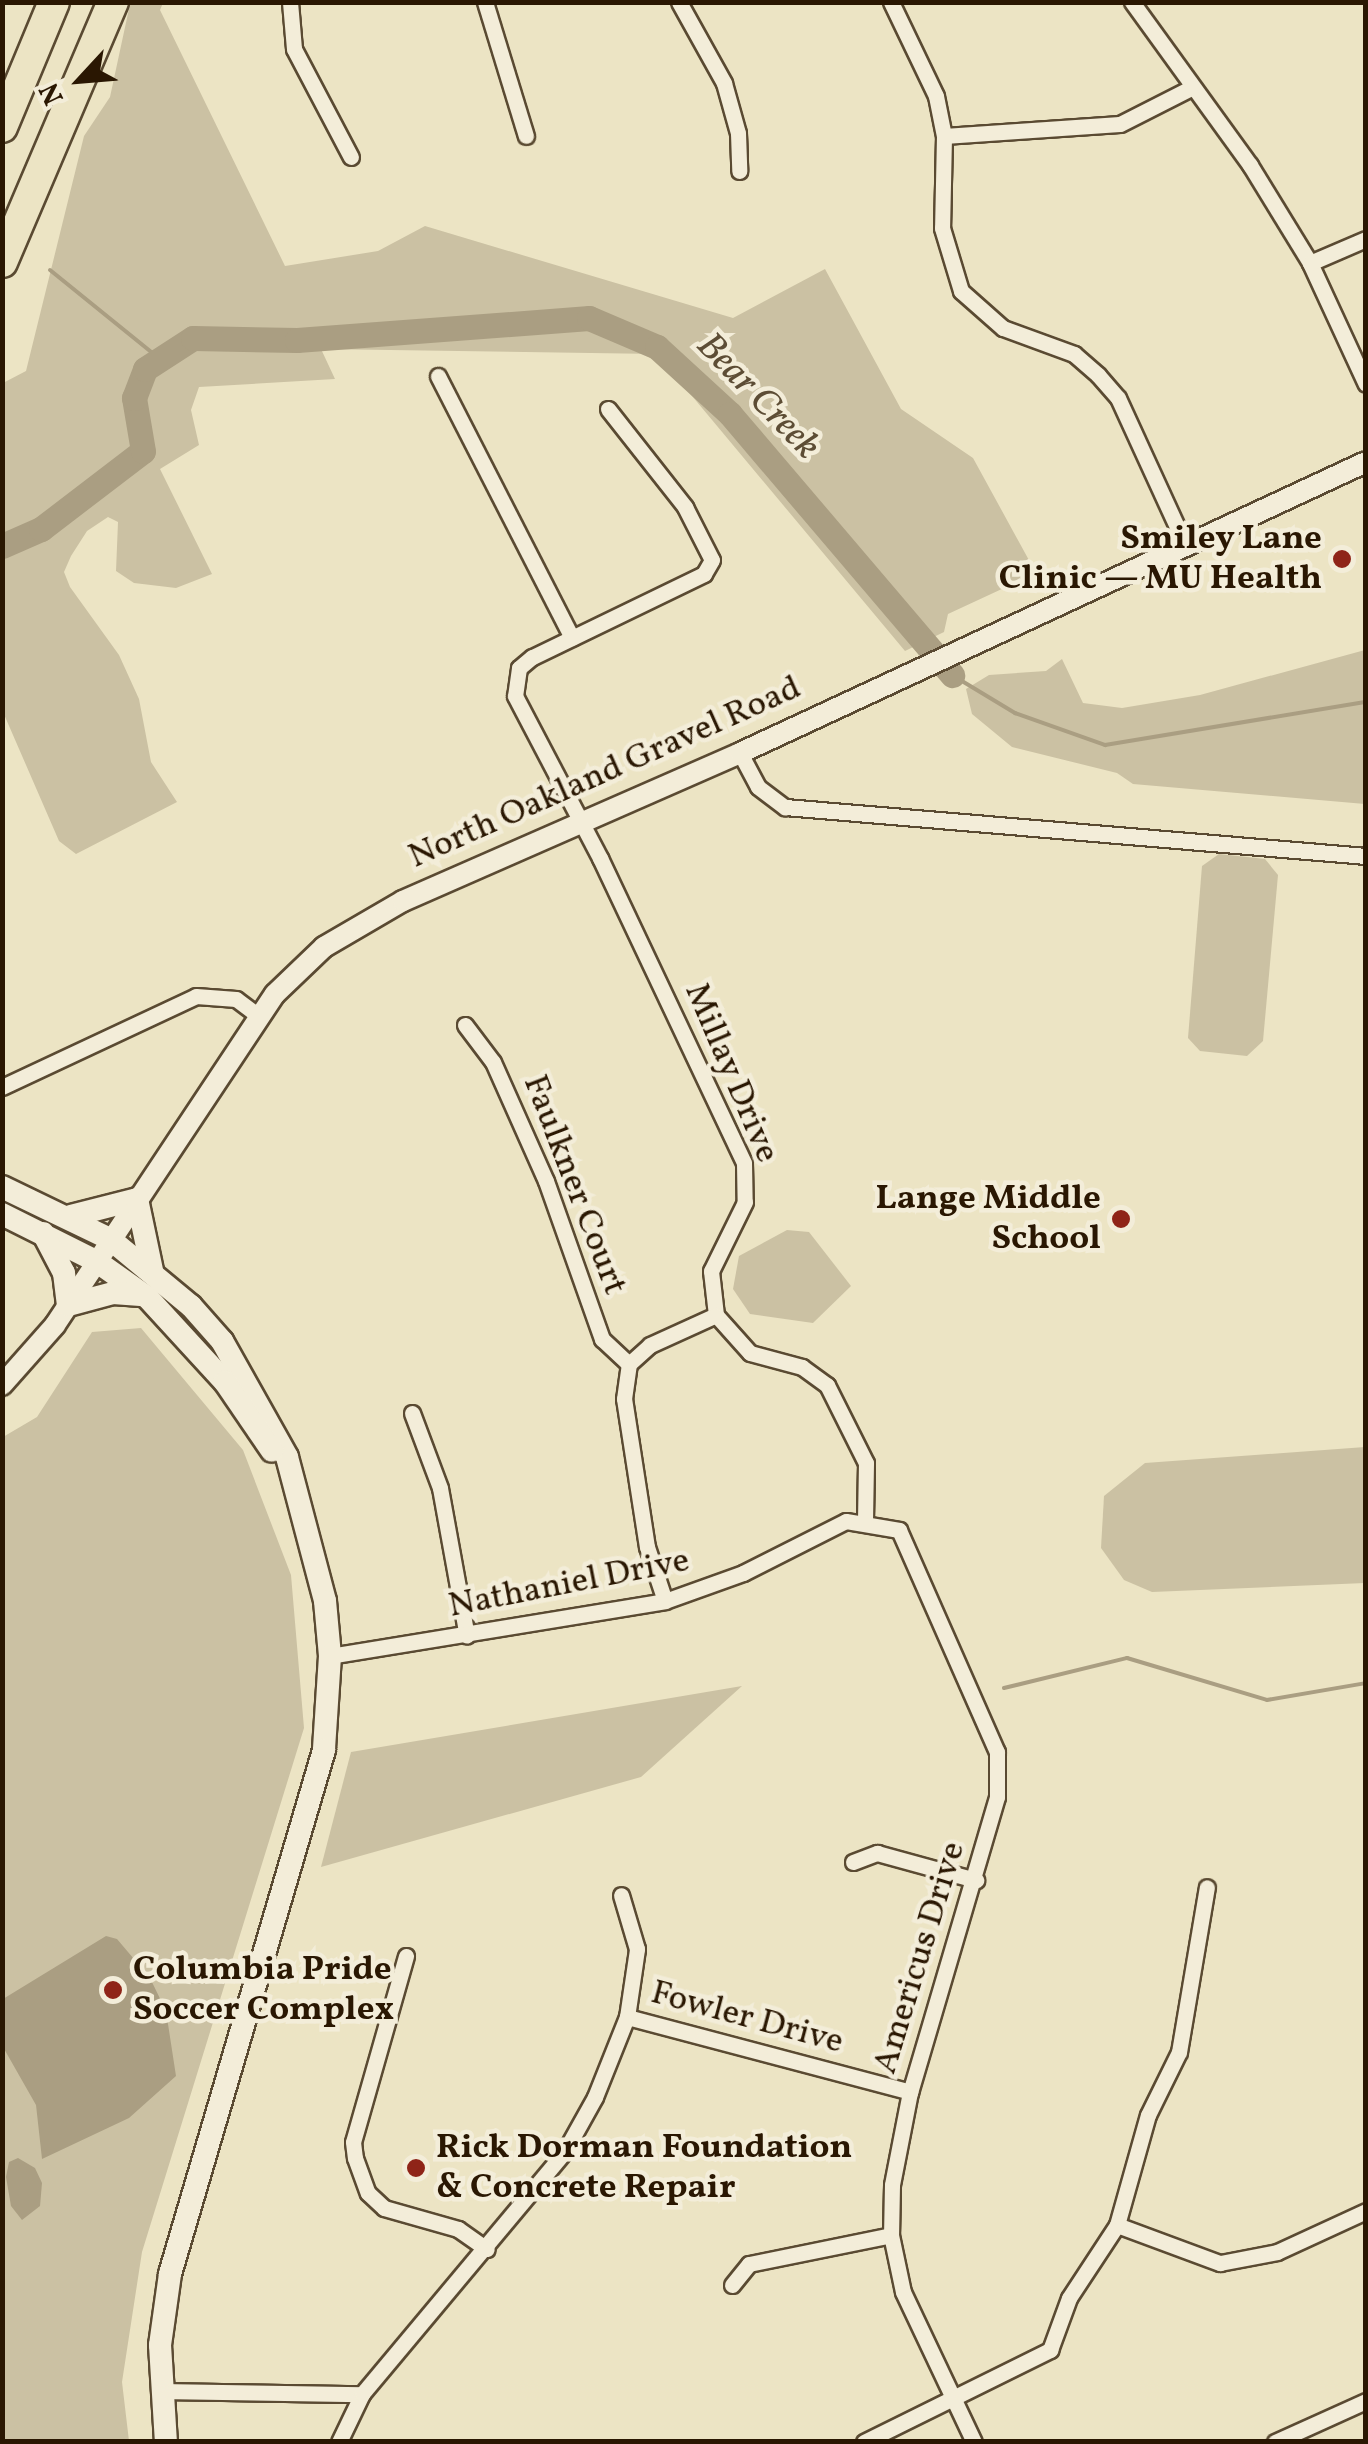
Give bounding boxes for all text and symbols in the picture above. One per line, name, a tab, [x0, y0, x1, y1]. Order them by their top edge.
north arrow	[30, 30, 130, 130]
text: N	[31, 76, 75, 111]
water label: Bear Creek	[686, 324, 828, 470]
place label: Smiley Lane Clinic — MU Health	[997, 518, 1322, 600]
marker: Smiley Lane Clinic — MU Health	[1331, 548, 1353, 570]
street label: North Oakland Gravel Road	[402, 667, 808, 879]
street label: Millay Drive	[674, 977, 788, 1169]
street label: Faulkner Court	[513, 1069, 635, 1301]
place label: Lange Middle School	[876, 1178, 1101, 1260]
marker: Lange Middle School	[1110, 1208, 1132, 1230]
street label: Nathaniel Drive	[445, 1540, 693, 1628]
street label: Americus Drive	[865, 1837, 975, 2079]
place label: Columbia Pride Soccer Complex	[133, 1949, 394, 2031]
street label: Fowler Drive	[646, 1972, 848, 2064]
marker: Columbia Pride Soccer Complex	[102, 1979, 124, 2001]
place label: Rick Dorman Foundation & Concrete Repair	[436, 2127, 852, 2209]
marker: Rick Dorman Foundation & Concrete Repair	[405, 2157, 427, 2179]

